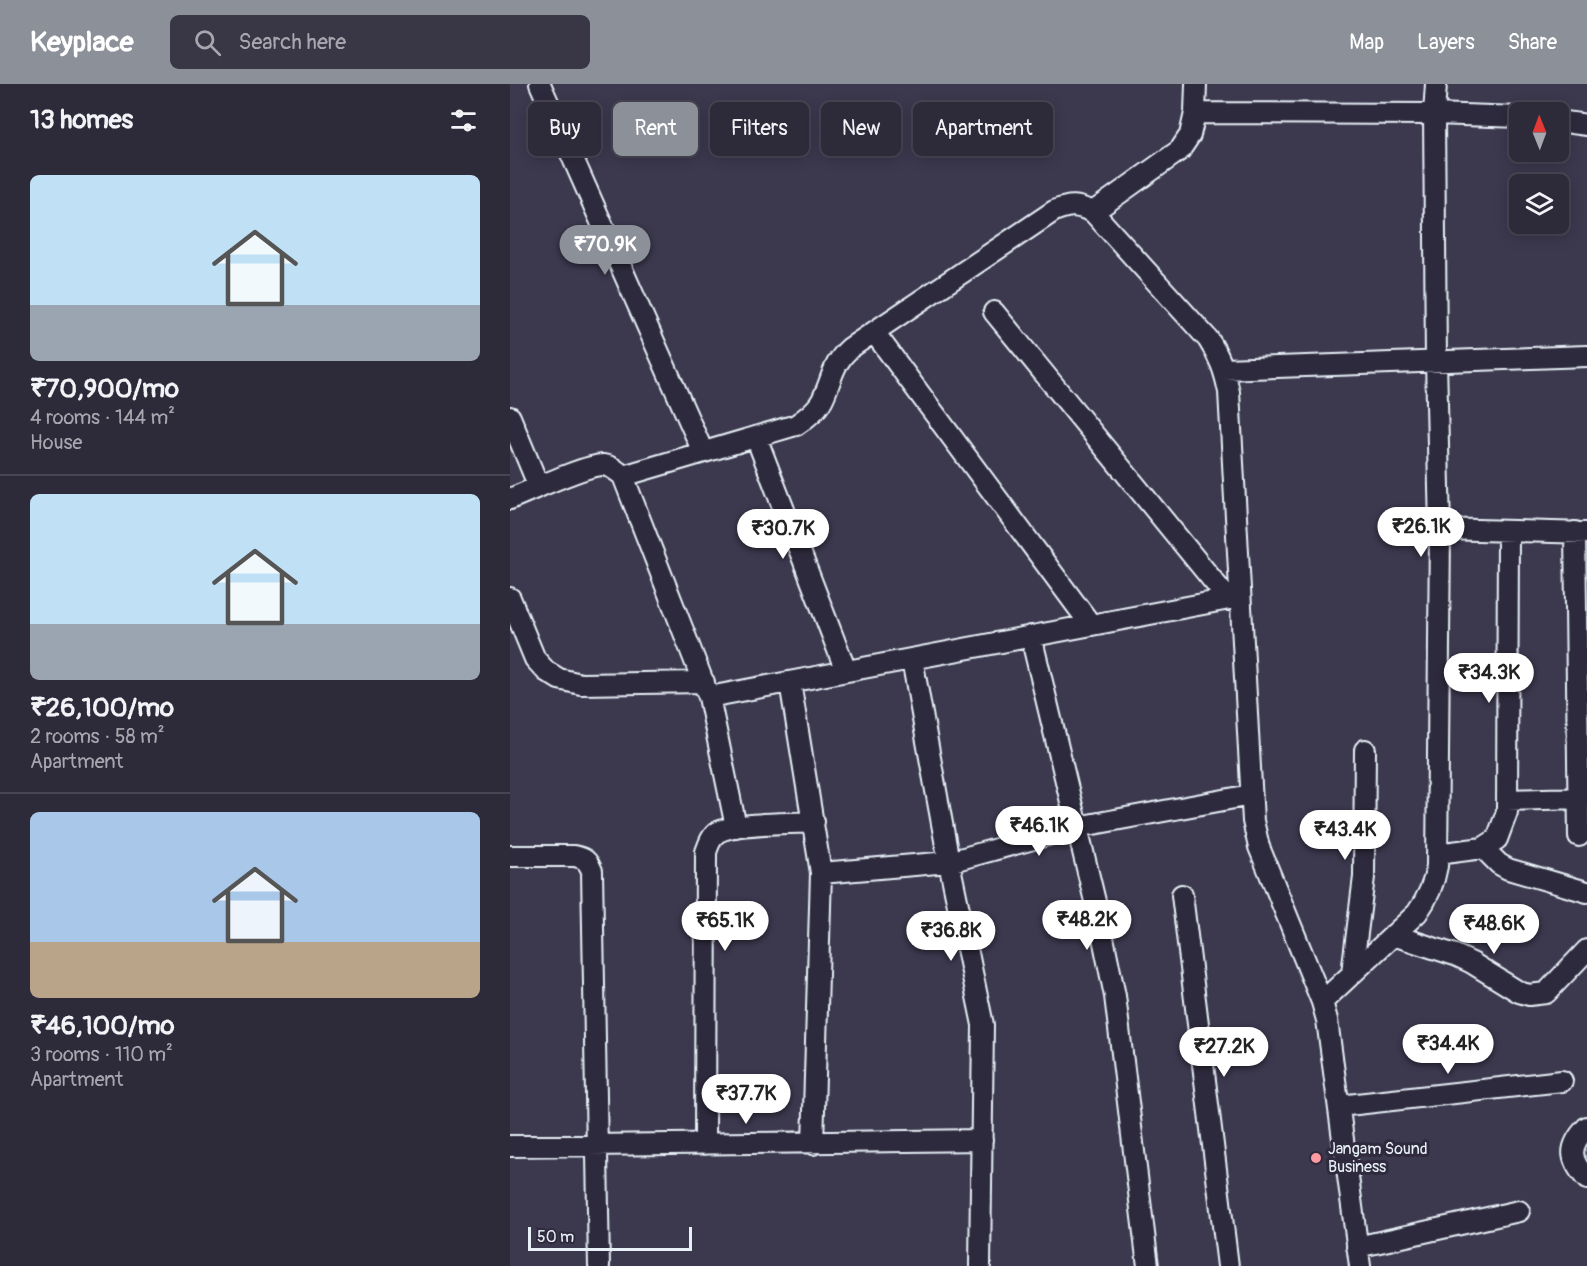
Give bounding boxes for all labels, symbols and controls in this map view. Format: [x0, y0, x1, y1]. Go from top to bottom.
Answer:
search box [170, 15, 590, 69]
text: Keyplace [30, 25, 134, 60]
icon: search [191, 26, 224, 59]
text: Search here [239, 28, 346, 56]
text: Map [1349, 29, 1384, 56]
text: Layers [1417, 29, 1475, 56]
text: Share [1508, 29, 1557, 56]
chip: Buy [528, 102, 601, 156]
chip: Rent [613, 102, 698, 156]
chip: Filters [710, 102, 809, 156]
chip: New [821, 102, 901, 156]
chip: Apartment [913, 102, 1053, 156]
north arrow [1509, 102, 1569, 162]
map controls [1509, 102, 1569, 234]
text: 13 homes [30, 104, 133, 136]
icon: filters [447, 104, 480, 137]
button: layers [1509, 174, 1569, 234]
icon: home [201, 214, 309, 322]
pin: ₹70.9K [556, 225, 654, 276]
text: ₹70.9K [574, 232, 636, 257]
text: ₹70,900/mo [30, 373, 179, 405]
text: 4 rooms · 144 m² [30, 405, 175, 430]
text: House [30, 430, 82, 455]
pin: ₹26.1K [1372, 507, 1470, 558]
pin: ₹30.7K [734, 509, 832, 560]
text: ₹26.1K [1391, 514, 1451, 539]
text: ₹30.7K [751, 516, 815, 541]
icon: home [201, 533, 309, 641]
pin: ₹34.3K [1440, 653, 1538, 704]
text: ₹34.3K [1458, 660, 1520, 685]
text: ₹26,100/mo [30, 692, 174, 724]
text: 2 rooms · 58 m² [30, 724, 165, 749]
text: Apartment [30, 749, 123, 774]
pin: ₹46.1K [990, 806, 1088, 857]
pin: ₹43.4K [1296, 810, 1394, 861]
text: ₹46.1K [1009, 813, 1069, 838]
text: ₹43.4K [1314, 817, 1376, 842]
icon: home [201, 851, 309, 959]
pin: ₹48.2K [1038, 900, 1136, 951]
pin: ₹65.1K [676, 901, 774, 952]
pin: ₹48.6K [1445, 904, 1543, 955]
text: ₹48.2K [1056, 907, 1118, 932]
text: ₹65.1K [696, 908, 754, 933]
pin: ₹36.8K [902, 911, 1000, 962]
text: ₹48.6K [1463, 911, 1525, 936]
text: ₹36.8K [920, 918, 982, 943]
text: ₹46,100/mo [30, 1010, 174, 1042]
pin: ₹34.4K [1399, 1024, 1497, 1075]
pin: ₹27.2K [1175, 1027, 1273, 1078]
text: ₹34.4K [1417, 1031, 1479, 1056]
text: ₹27.2K [1193, 1034, 1255, 1059]
text: 3 rooms · 110 m² [30, 1042, 173, 1067]
text: Apartment [30, 1067, 123, 1092]
pin: ₹37.7K [697, 1074, 795, 1125]
text: ₹37.7K [716, 1081, 776, 1106]
place label: Jangam Sound Business [1328, 1139, 1428, 1177]
marker: Jangam Sound Business [1309, 1151, 1323, 1165]
scale bar [528, 1224, 692, 1252]
text: 50 m [537, 1227, 574, 1247]

